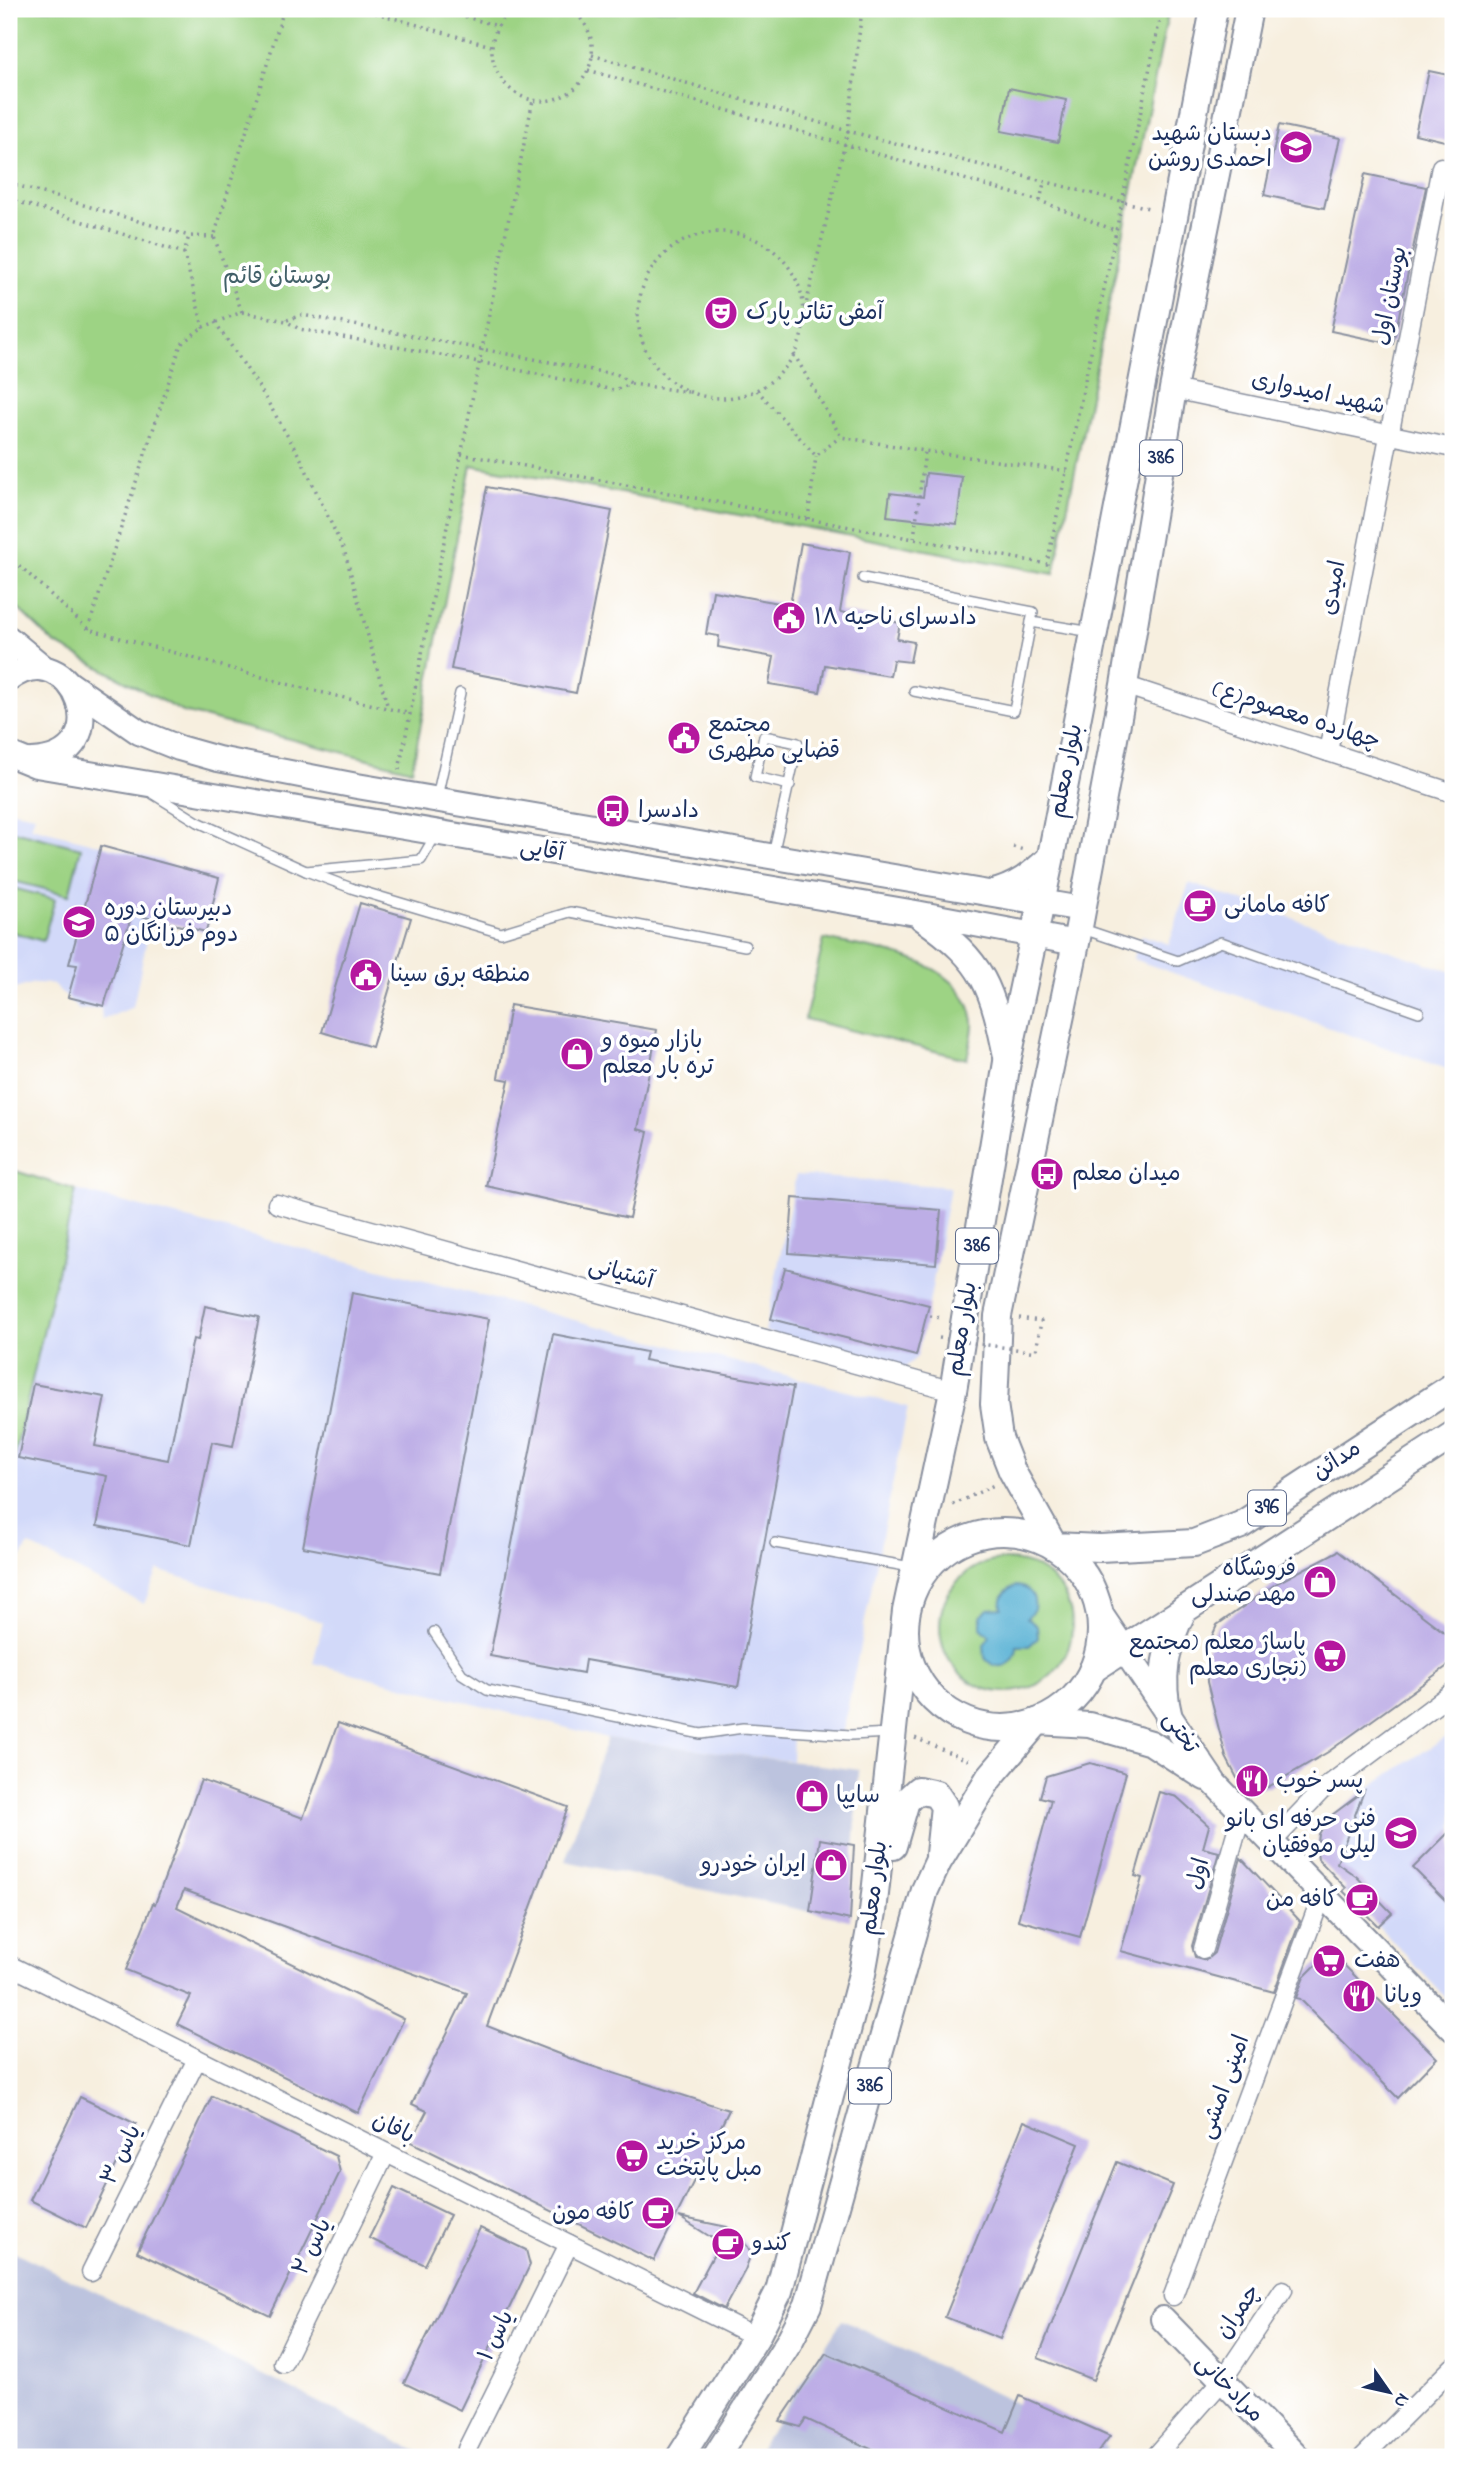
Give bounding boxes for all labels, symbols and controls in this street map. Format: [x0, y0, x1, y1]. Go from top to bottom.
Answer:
place label: دبستان شهید احمدی روشن [1148, 118, 1272, 177]
school or university icon: دبستان شهید احمدی روشن [1277, 128, 1315, 166]
street label: بوستان اول [1365, 244, 1417, 348]
park label: بوستان قائم [223, 261, 331, 294]
theatre icon: آمفی تئاتر پارک [702, 294, 740, 332]
place label: آمفی تئاتر پارک [746, 297, 885, 330]
street label: شهيد امیدواری [1248, 364, 1388, 424]
road number: 386 [1140, 440, 1182, 476]
street label: امیدی [1313, 558, 1355, 618]
public building icon: دادسرای ناحیه ۱۸ [770, 599, 808, 637]
place label: دادسرای ناحیه ۱۸ [814, 602, 977, 635]
street label: چهارده معصوم(ع) [1208, 673, 1384, 759]
place label: مجتمع قضایی مطهری [708, 709, 840, 768]
public building icon: مجتمع قضایی مطهری [665, 719, 703, 757]
street label: بلوار معلم [1042, 721, 1092, 821]
bus stop icon: دادسرا [594, 792, 632, 830]
place label: دادسرا [638, 795, 699, 828]
street label: آقایی [517, 831, 568, 871]
cafe icon: کافه مامانی [1181, 887, 1219, 925]
place label: کافه مامانی [1224, 890, 1330, 923]
place label: دبیرستان دوره دوم فرزانگان ۵ [104, 893, 238, 952]
school or university icon: دبیرستان دوره دوم فرزانگان ۵ [60, 903, 98, 941]
public building icon: منطقه برق سینا [347, 956, 385, 994]
place label: منطقه برق سینا [390, 959, 531, 992]
place label: بازار میوه و تره بار معلم [600, 1025, 714, 1084]
shop icon: بازار میوه و تره بار معلم [558, 1035, 596, 1073]
bus stop icon: میدان معلم [1028, 1155, 1066, 1193]
place label: میدان معلم [1072, 1158, 1181, 1191]
road number: 386 [956, 1228, 998, 1264]
street label: آشتیانی [585, 1249, 659, 1299]
street label: بلوار معلم [939, 1279, 987, 1379]
street label: مدائن [1306, 1433, 1368, 1489]
road number: 396 [1248, 1490, 1286, 1526]
place label: فروشگاه مهد صندلی [1191, 1553, 1296, 1612]
shop icon: فروشگاه مهد صندلی [1301, 1563, 1339, 1601]
place label: پاساژ معلم (مجتمع تجاری معلم) [1129, 1627, 1306, 1686]
supermarket icon: پاساژ معلم (مجتمع تجاری معلم) [1311, 1637, 1349, 1675]
street label: تختی [1154, 1705, 1206, 1761]
restaurant icon: پسر خوب [1233, 1762, 1271, 1800]
place label: پسر خوب [1276, 1765, 1363, 1798]
shop icon: سایپا [793, 1777, 831, 1815]
place label: سایپا [836, 1780, 880, 1813]
place label: فنی حرفه ای بانو لیلی موفقیان [1224, 1804, 1376, 1863]
school or university icon: فنی حرفه ای بانو لیلی موفقیان [1382, 1814, 1420, 1852]
street label: بلوار معلم [853, 1839, 897, 1937]
shop icon: ایران خودرو [812, 1846, 850, 1884]
place label: ایران خودرو [699, 1849, 806, 1882]
street label: اول [1179, 1854, 1219, 1894]
cafe icon: کافه من [1343, 1881, 1381, 1919]
place label: کافه من [1266, 1884, 1338, 1917]
supermarket icon: هفت [1310, 1942, 1348, 1980]
place label: هفت [1354, 1945, 1401, 1978]
restaurant icon: ویانا [1340, 1977, 1378, 2015]
place label: ویانا [1384, 1980, 1422, 2013]
street label: امینی امشی [1191, 2030, 1259, 2144]
road number: 386 [849, 2068, 891, 2104]
street label: بافان [366, 2105, 420, 2153]
street label: یاس ۳ [93, 2119, 151, 2191]
place label: مرکز خرید مبل پایتخت [656, 2127, 762, 2186]
supermarket icon: مرکز خرید مبل پایتخت [613, 2137, 651, 2175]
cafe icon: کافه مون [639, 2194, 677, 2232]
place label: کافه مون [552, 2197, 634, 2230]
street label: یاس ۲ [285, 2213, 341, 2281]
cafe icon: کندو [709, 2225, 747, 2263]
place label: کندو [751, 2228, 791, 2261]
street label: چمران [1209, 2278, 1269, 2346]
street label: یاس ۱ [471, 2305, 523, 2367]
street label: مرادخانی [1187, 2347, 1271, 2431]
north arrow [1354, 2358, 1424, 2428]
text: N [1386, 2387, 1416, 2413]

